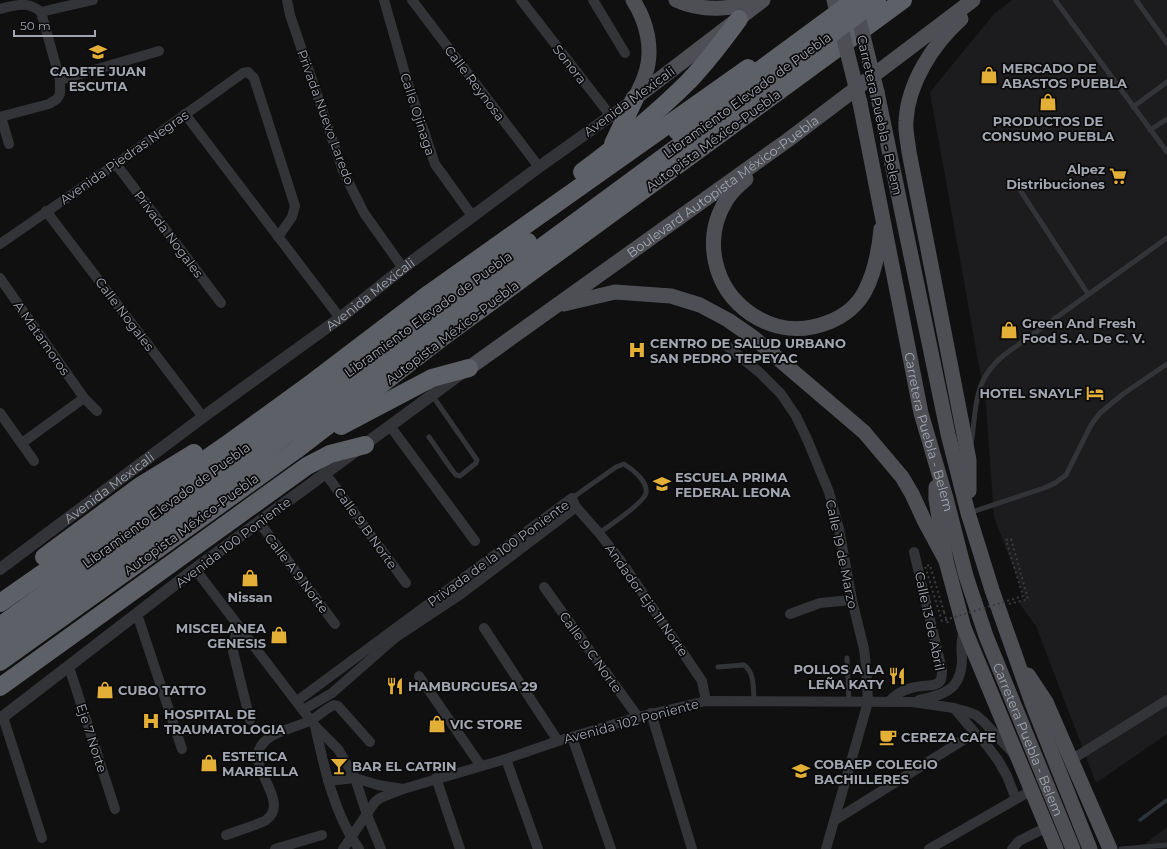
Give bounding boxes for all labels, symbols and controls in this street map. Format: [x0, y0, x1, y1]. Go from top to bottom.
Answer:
scale bar [14, 12, 95, 38]
text: 50 m [20, 18, 51, 33]
street label: Libramiento Elevado de Puebla [660, 29, 834, 161]
street label: Carretera Puebla - Belem [854, 33, 906, 197]
street label: Sonora [550, 41, 590, 87]
school or university icon: CADETE JUAN ESCUTIA [88, 42, 108, 62]
street label: Calle Reynosa [441, 42, 509, 124]
street label: Privada Nuevo Laredo [294, 47, 358, 187]
place label: MERCADO DE ABASTOS PUEBLA [1001, 60, 1128, 91]
place label: CADETE JUAN ESCUTIA [50, 63, 146, 94]
street label: Avenida Mexicali [580, 63, 678, 139]
shop icon: MERCADO DE ABASTOS PUEBLA [979, 65, 999, 85]
street label: Calle Ojinaga [397, 71, 439, 157]
street label: Autopista México-Puebla [642, 86, 784, 194]
shop icon: PRODUCTOS DE CONSUMO PUEBLA [1038, 92, 1058, 112]
street label: Avenida Piedras Negras [57, 106, 191, 208]
street label: Boulevard Autopista México-Puebla [624, 112, 822, 261]
place label: PRODUCTOS DE CONSUMO PUEBLA [982, 113, 1115, 144]
place label: Alpez Distribuciones [1006, 161, 1105, 192]
supermarket icon: Alpez Distribuciones [1108, 166, 1128, 186]
street label: Privada Nogales [131, 187, 207, 281]
street label: Libramiento Elevado de Puebla [341, 248, 515, 380]
street label: Avenida Mexicali [322, 254, 418, 334]
street label: Calle Nogales [92, 274, 158, 354]
street label: Autopista México-Puebla [382, 277, 522, 387]
street label: A Matamoros [10, 298, 74, 378]
place label: Green And Fresh Food S. A. De C. V. [1022, 315, 1145, 346]
shop icon: Green And Fresh Food S. A. De C. V. [999, 320, 1019, 340]
place label: CENTRO DE SALUD URBANO SAN PEDRO TEPEYAC [650, 335, 846, 366]
hospital icon: CENTRO DE SALUD URBANO SAN PEDRO TEPEYAC [627, 340, 647, 360]
street label: Carretera Puebla - Belem [901, 351, 957, 513]
hotel icon: HOTEL SNAYLF [1085, 383, 1105, 403]
place label: HOTEL SNAYLF [979, 385, 1082, 401]
street label: Libramiento Elevado de Puebla [79, 439, 253, 571]
street label: Avenida Mexicali [61, 449, 157, 526]
place label: ESCUELA PRIMA FEDERAL LEONA [675, 469, 792, 500]
street label: Autopista México-Puebla [120, 470, 262, 578]
school or university icon: ESCUELA PRIMA FEDERAL LEONA [652, 474, 672, 494]
street label: Calle 9 B Norte [331, 484, 401, 572]
street label: Avenida 100 Poniente [172, 493, 294, 591]
street label: Privada de la 100 Poniente [424, 496, 572, 610]
street label: Calle 19 de Marzo [823, 498, 861, 610]
street label: Calle A 9 Norte [262, 530, 332, 616]
street label: Andador Eje 11 Norte [602, 541, 692, 659]
shop icon: Nissan [240, 568, 260, 588]
street label: Calle 13 de Abril [912, 570, 948, 672]
place label: Nissan [227, 589, 273, 605]
street label: Calle 9 C Norte [556, 608, 626, 696]
place label: MISCELANEA GENESIS [176, 620, 267, 651]
shop icon: MISCELANEA GENESIS [269, 625, 289, 645]
street label: Carretera Puebla - Belem [990, 660, 1067, 818]
place label: POLLOS A LA LEÑA KATY [794, 661, 885, 692]
restaurant icon: POLLOS A LA LEÑA KATY [887, 666, 907, 686]
restaurant icon: HAMBURGUESA 29 [385, 676, 405, 696]
place label: HAMBURGUESA 29 [408, 678, 538, 694]
shop icon: CUBO TATTO [95, 680, 115, 700]
place label: CUBO TATTO [118, 682, 206, 698]
street label: Avenida 102 Poniente [562, 695, 700, 747]
street label: Eje 7 Norte [73, 701, 111, 775]
place label: HOSPITAL DE TRAUMATOLOGIA [164, 706, 286, 737]
hospital icon: HOSPITAL DE TRAUMATOLOGIA [141, 711, 161, 731]
shop icon: VIC STORE [427, 714, 447, 734]
place label: VIC STORE [449, 716, 522, 732]
cafe icon: CEREZA CAFE [878, 727, 898, 747]
place label: CEREZA CAFE [901, 729, 996, 745]
place label: ESTETICA MARBELLA [222, 748, 299, 779]
shop icon: ESTETICA MARBELLA [199, 753, 219, 773]
bar icon: BAR EL CATRIN [329, 756, 349, 776]
place label: COBAEP COLEGIO BACHILLERES [814, 756, 938, 787]
place label: BAR EL CATRIN [352, 758, 457, 774]
school or university icon: COBAEP COLEGIO BACHILLERES [791, 761, 811, 781]

